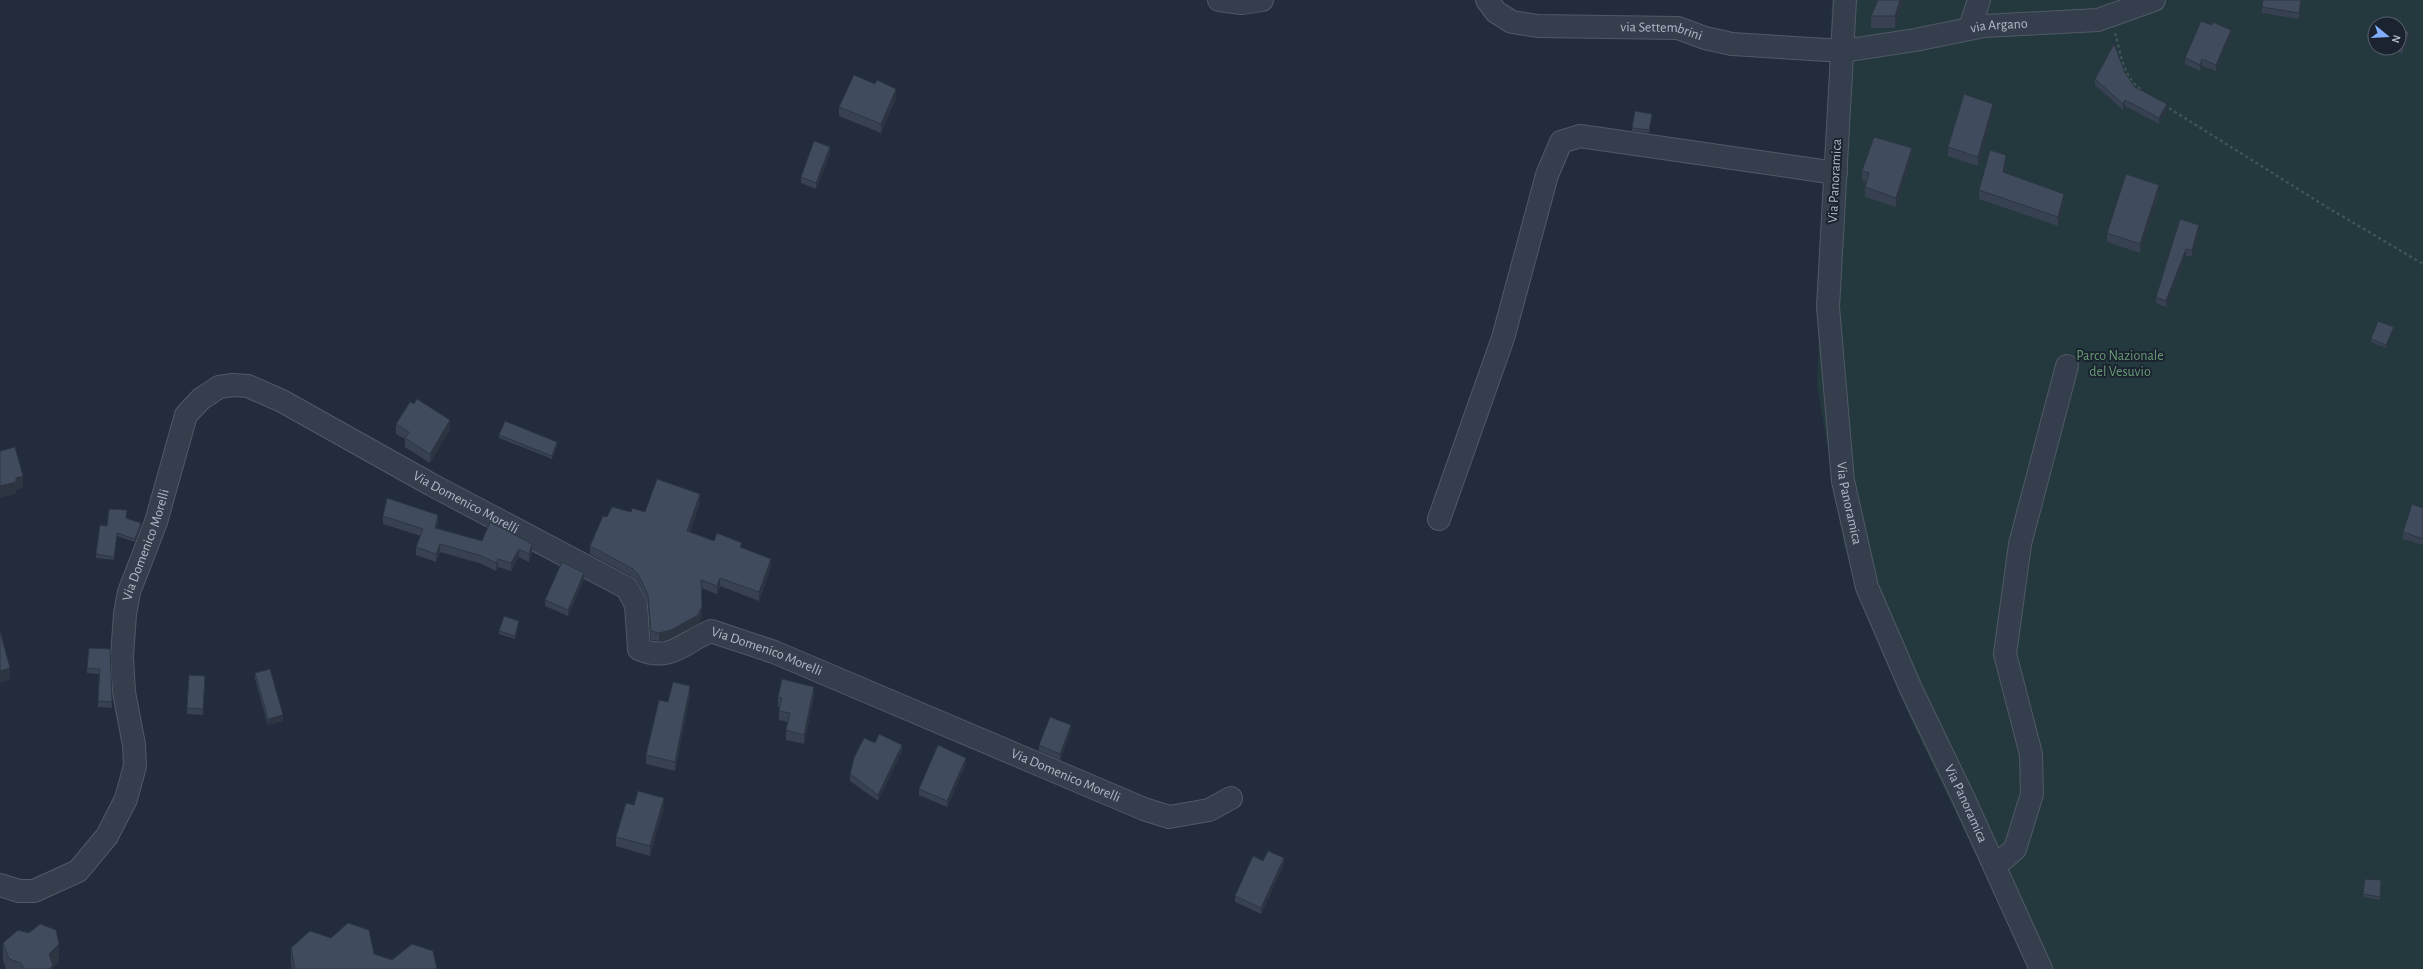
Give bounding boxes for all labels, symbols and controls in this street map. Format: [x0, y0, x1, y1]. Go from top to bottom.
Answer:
north arrow [2367, 16, 2407, 56]
street label: via Argano [1969, 17, 2028, 36]
street label: via Settembrini [1620, 20, 1704, 43]
text: N [2390, 34, 2402, 44]
street label: Via Panoramica [1826, 138, 1844, 223]
park label: Parco Nazionale del Vesuvio [2076, 349, 2164, 379]
street label: Via Panoramica [1834, 461, 1864, 547]
street label: Via Domenico Morelli [410, 469, 521, 536]
street label: Via Domenico Morelli [121, 488, 172, 602]
street label: Via Domenico Morelli [709, 625, 824, 679]
street label: Via Domenico Morelli [1009, 746, 1123, 805]
street label: Via Panoramica [1942, 763, 1990, 845]

